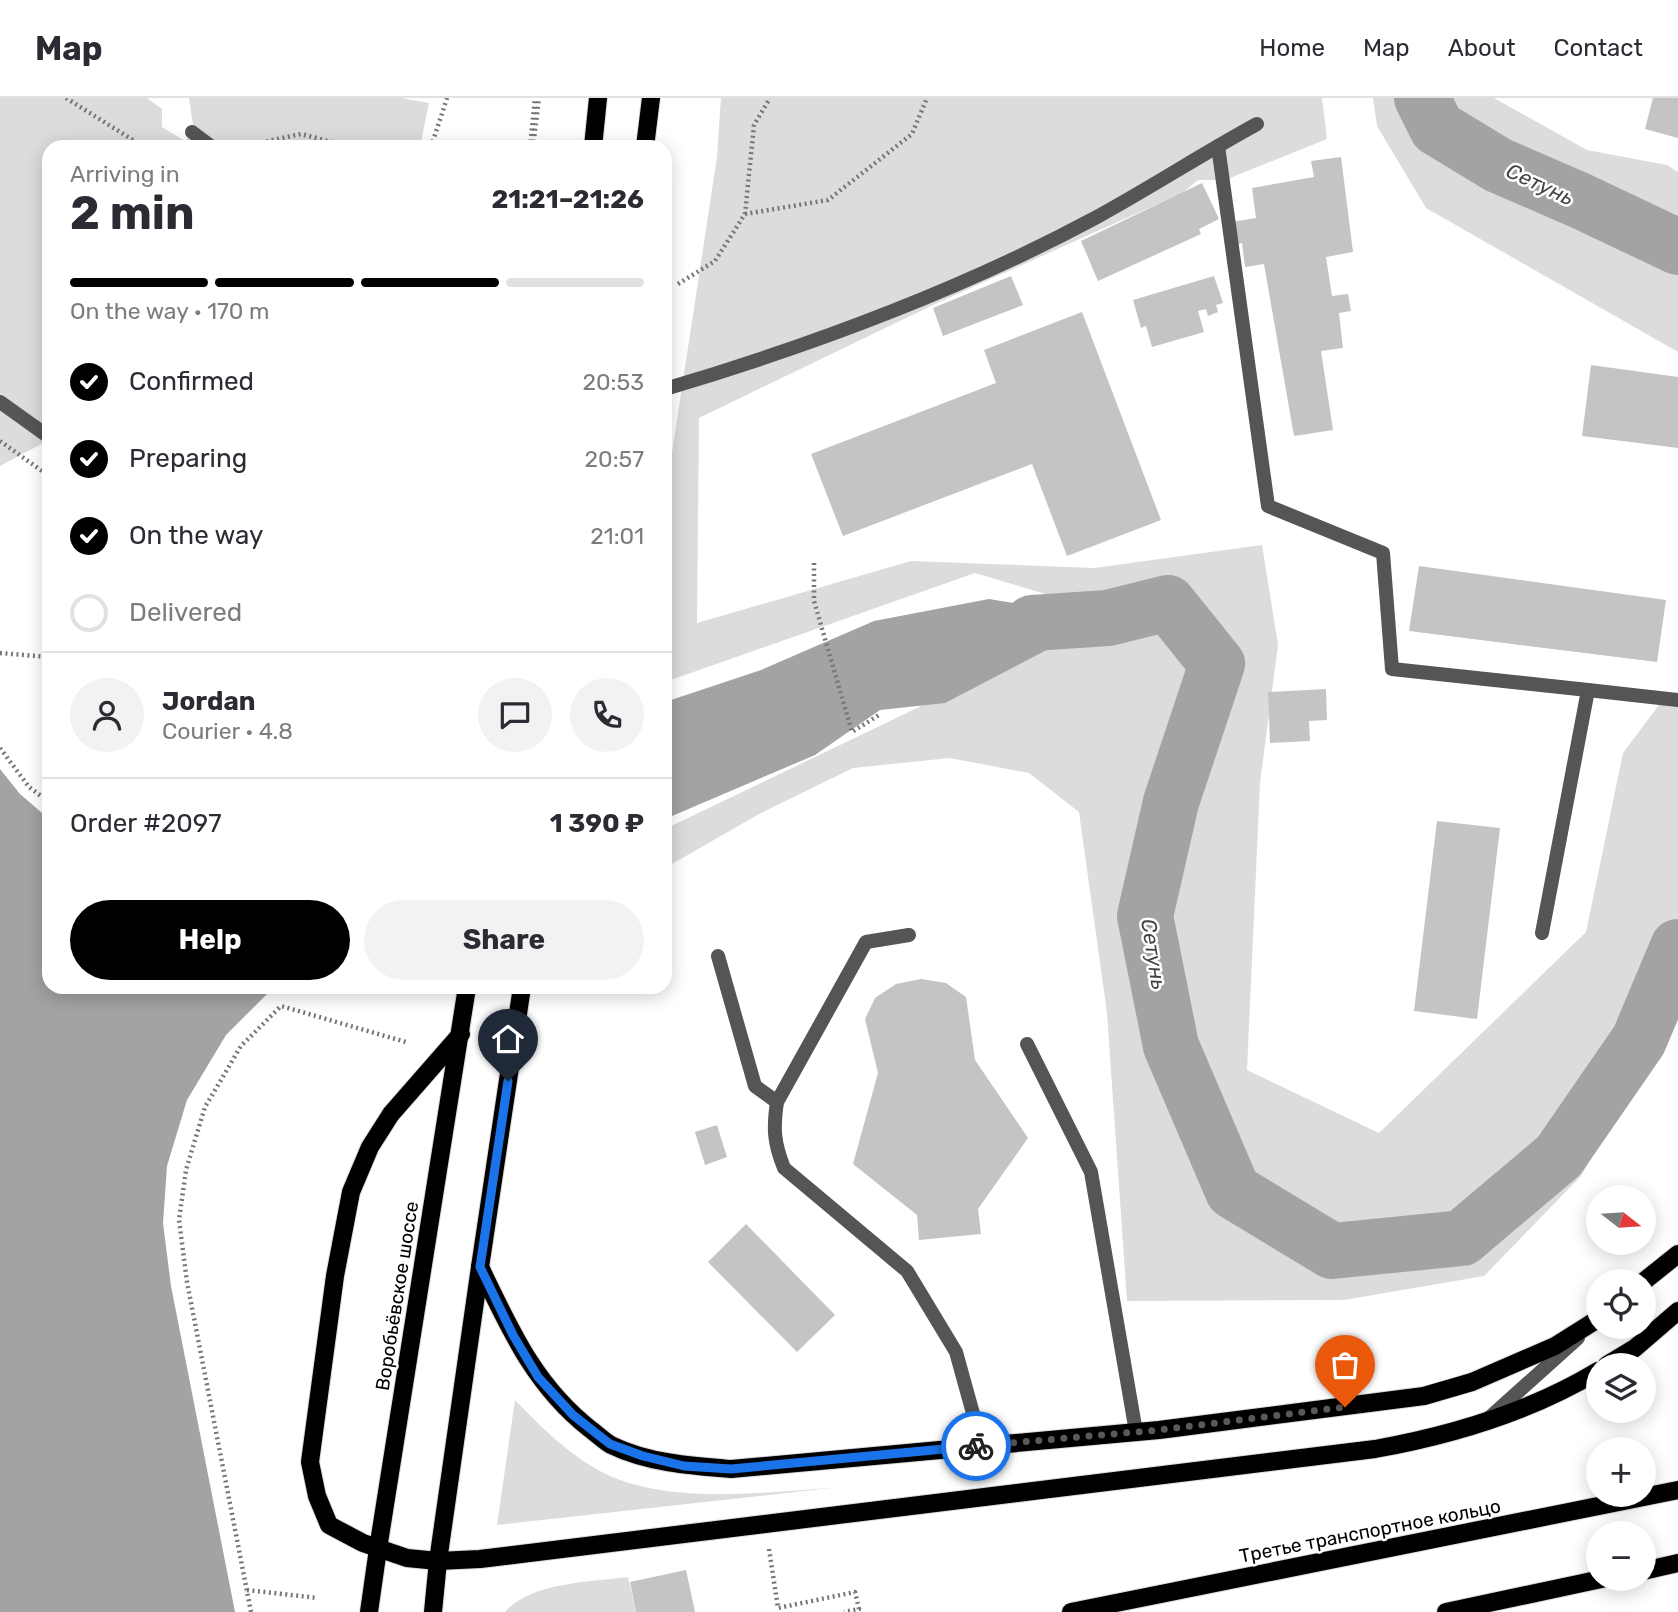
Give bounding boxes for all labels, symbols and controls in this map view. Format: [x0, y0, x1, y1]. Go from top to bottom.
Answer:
text: Map [35, 29, 103, 68]
text: Home [1259, 34, 1325, 62]
text: Map [1363, 34, 1410, 62]
text: About [1448, 34, 1516, 62]
text: Contact [1554, 34, 1643, 62]
water label: Сетунь [1502, 158, 1578, 210]
text: Arriving in [70, 160, 180, 188]
text: 21:21–21:26 [491, 184, 644, 215]
text: 2 min [70, 186, 195, 241]
text: On the way · 170 m [70, 297, 269, 325]
icon: check [70, 363, 108, 401]
text: Confirmed [129, 366, 254, 397]
text: 20:53 [583, 368, 644, 396]
icon: check [70, 440, 108, 478]
text: Preparing [129, 443, 247, 474]
text: 20:57 [585, 445, 644, 473]
icon: check [70, 517, 108, 555]
text: On the way [129, 520, 263, 551]
text: 21:01 [590, 522, 644, 550]
text: Delivered [129, 597, 242, 628]
button: person [70, 678, 144, 752]
button: chat [478, 678, 552, 752]
button: phone [570, 678, 644, 752]
text: Jordan [162, 686, 255, 717]
text: Courier · 4.8 [162, 717, 293, 745]
text: Order #2097 [70, 808, 222, 839]
text: 1 390 ₽ [550, 808, 644, 839]
button: Help [70, 900, 350, 980]
button: Share [364, 900, 644, 980]
water label: Сетунь [1136, 917, 1172, 991]
pin [478, 1009, 538, 1081]
icon: home [489, 1020, 527, 1058]
north arrow [1586, 1185, 1656, 1255]
map controls [1586, 1185, 1656, 1591]
street label: Воробьёвское шоссе [371, 1200, 423, 1392]
button: locate [1586, 1269, 1656, 1339]
pin [1315, 1335, 1375, 1407]
icon: bag [1326, 1346, 1364, 1384]
button: layers [1586, 1353, 1656, 1423]
courier [941, 1411, 1011, 1481]
icon: bike [957, 1427, 995, 1465]
button: + [1586, 1437, 1656, 1507]
street label: Третье транспортное кольцо [1237, 1494, 1503, 1568]
button: − [1586, 1521, 1656, 1591]

